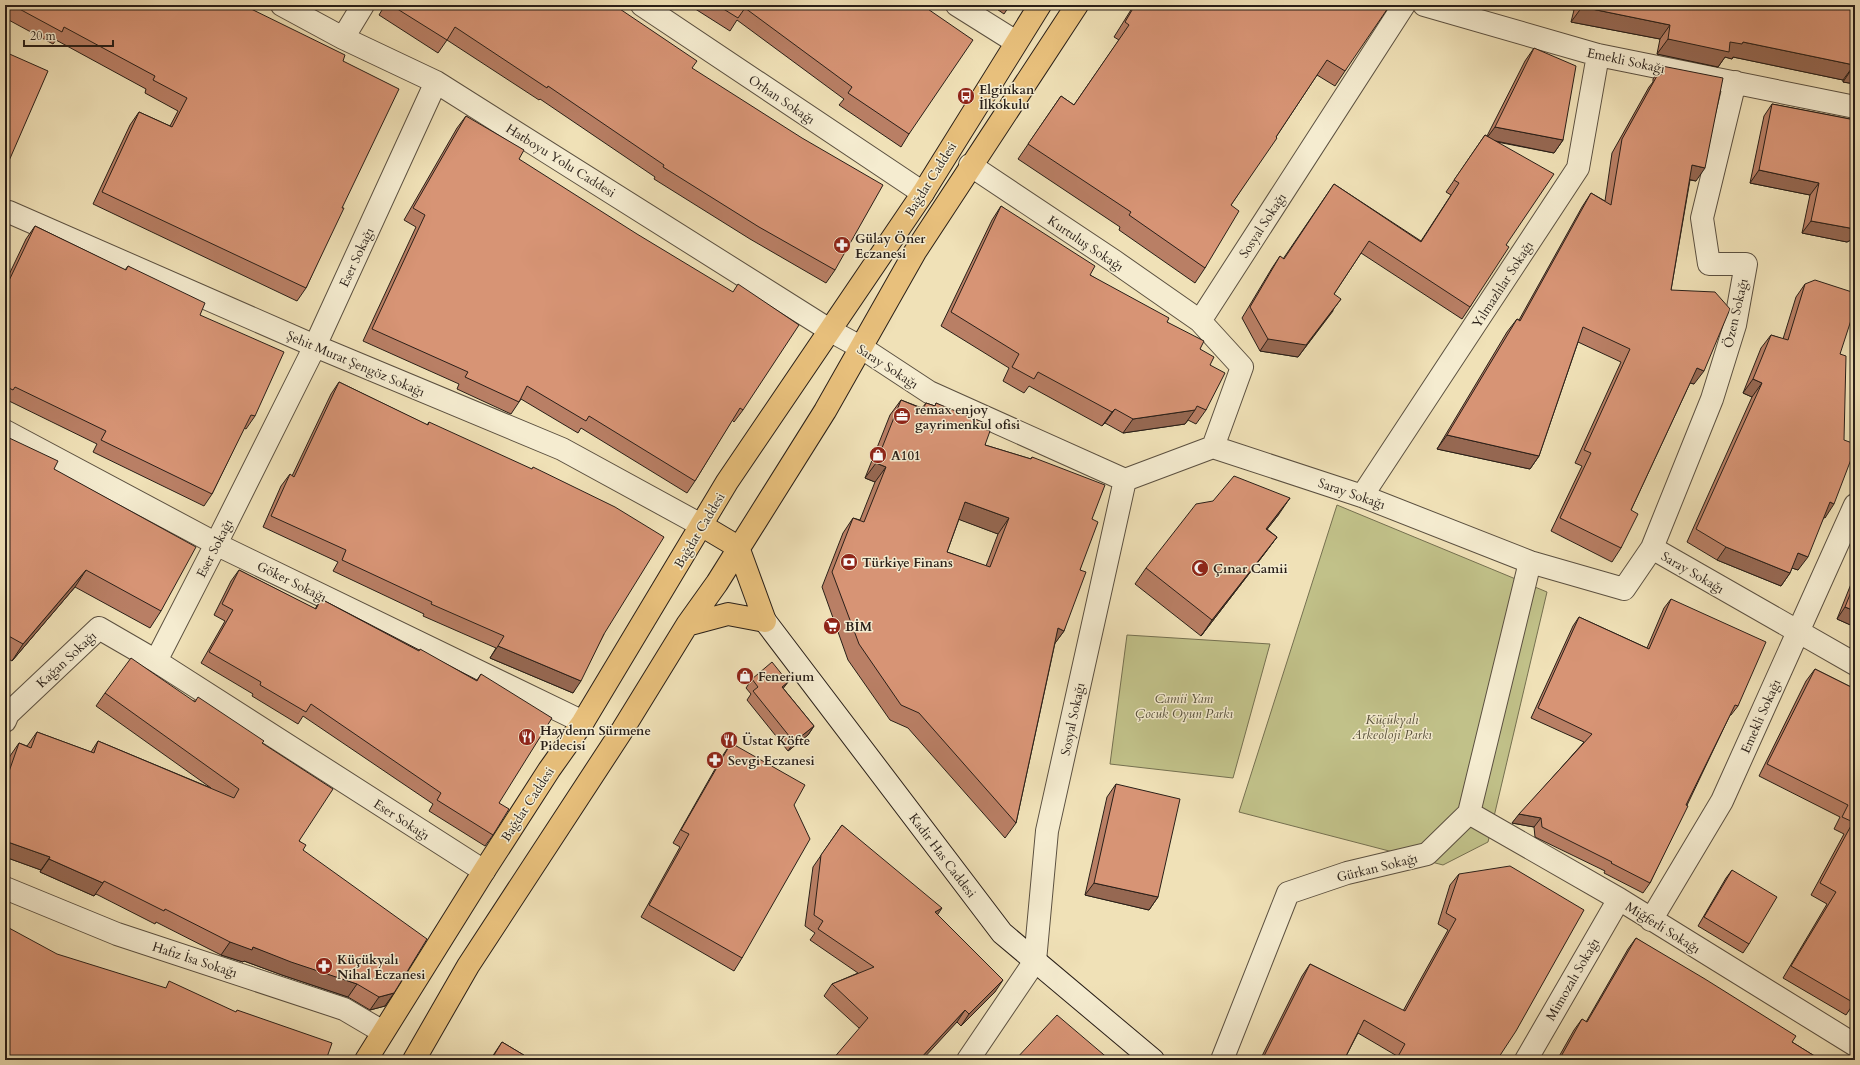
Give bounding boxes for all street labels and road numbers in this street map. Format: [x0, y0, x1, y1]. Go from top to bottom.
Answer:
street label: Emekli Sokağı [1585, 44, 1667, 78]
street label: Orhan Sokağı [745, 71, 819, 129]
street label: Hatboyu Yolu Caddesi [502, 120, 619, 202]
street label: Bağdat Caddesi [901, 138, 961, 220]
street label: Sosyal Sokağı [1235, 189, 1291, 262]
street label: Kurtuluş Sokağı [1044, 212, 1127, 276]
street label: Eser Sokağı [335, 225, 379, 290]
street label: Yılmazlılar Sokağı [1468, 237, 1538, 331]
street label: Özen Sokağı [1719, 276, 1753, 350]
street label: Şehit Murat Şengöz Sokağı [284, 327, 428, 401]
street label: Saray Sokağı [853, 340, 922, 394]
street label: Saray Sokağı [1316, 474, 1388, 514]
street label: Bağdat Caddesi [670, 489, 730, 572]
street label: Eser Sokağı [192, 516, 237, 581]
street label: Saray Sokağı [1658, 548, 1728, 598]
street label: Göker Sokağı [254, 557, 330, 607]
street label: Kağan Sokağı [33, 627, 101, 692]
street label: Emekli Sokağı [1737, 676, 1785, 756]
street label: Sosyal Sokağı [1056, 681, 1090, 757]
street label: Bağdat Caddesi [497, 764, 559, 845]
street label: Eser Sokağı [370, 795, 433, 845]
street label: Kadir Has Caddesi [904, 810, 980, 902]
street label: Gürkan Sokağı [1335, 849, 1420, 887]
street label: Miğferli Sokağı [1622, 898, 1704, 958]
street label: Mimozalı Sokağı [1542, 934, 1604, 1024]
street label: Hafız İsa Sokağı [150, 938, 240, 982]

